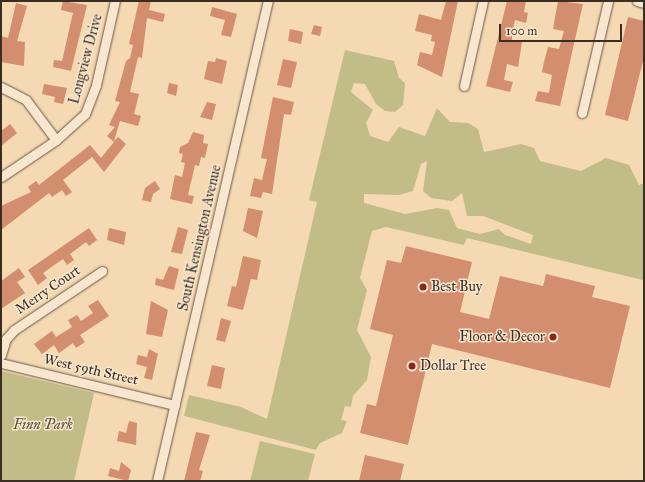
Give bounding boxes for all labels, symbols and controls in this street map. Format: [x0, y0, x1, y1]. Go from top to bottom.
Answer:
street label: Longview Drive [66, 12, 106, 106]
scale bar [501, 16, 624, 42]
text: 100 m [506, 24, 537, 38]
street label: South Kensington Avenue [175, 163, 225, 313]
street label: Merry Court [12, 262, 84, 318]
place label: Best Buy [431, 279, 482, 295]
marker: Best Buy [418, 282, 428, 292]
place label: Floor & Decor [460, 329, 545, 345]
marker: Floor & Decor [548, 332, 558, 342]
street label: West 59th Street [42, 351, 140, 389]
place label: Dollar Tree [420, 358, 486, 374]
marker: Dollar Tree [407, 361, 417, 371]
park label: Finn Park [13, 417, 73, 433]

